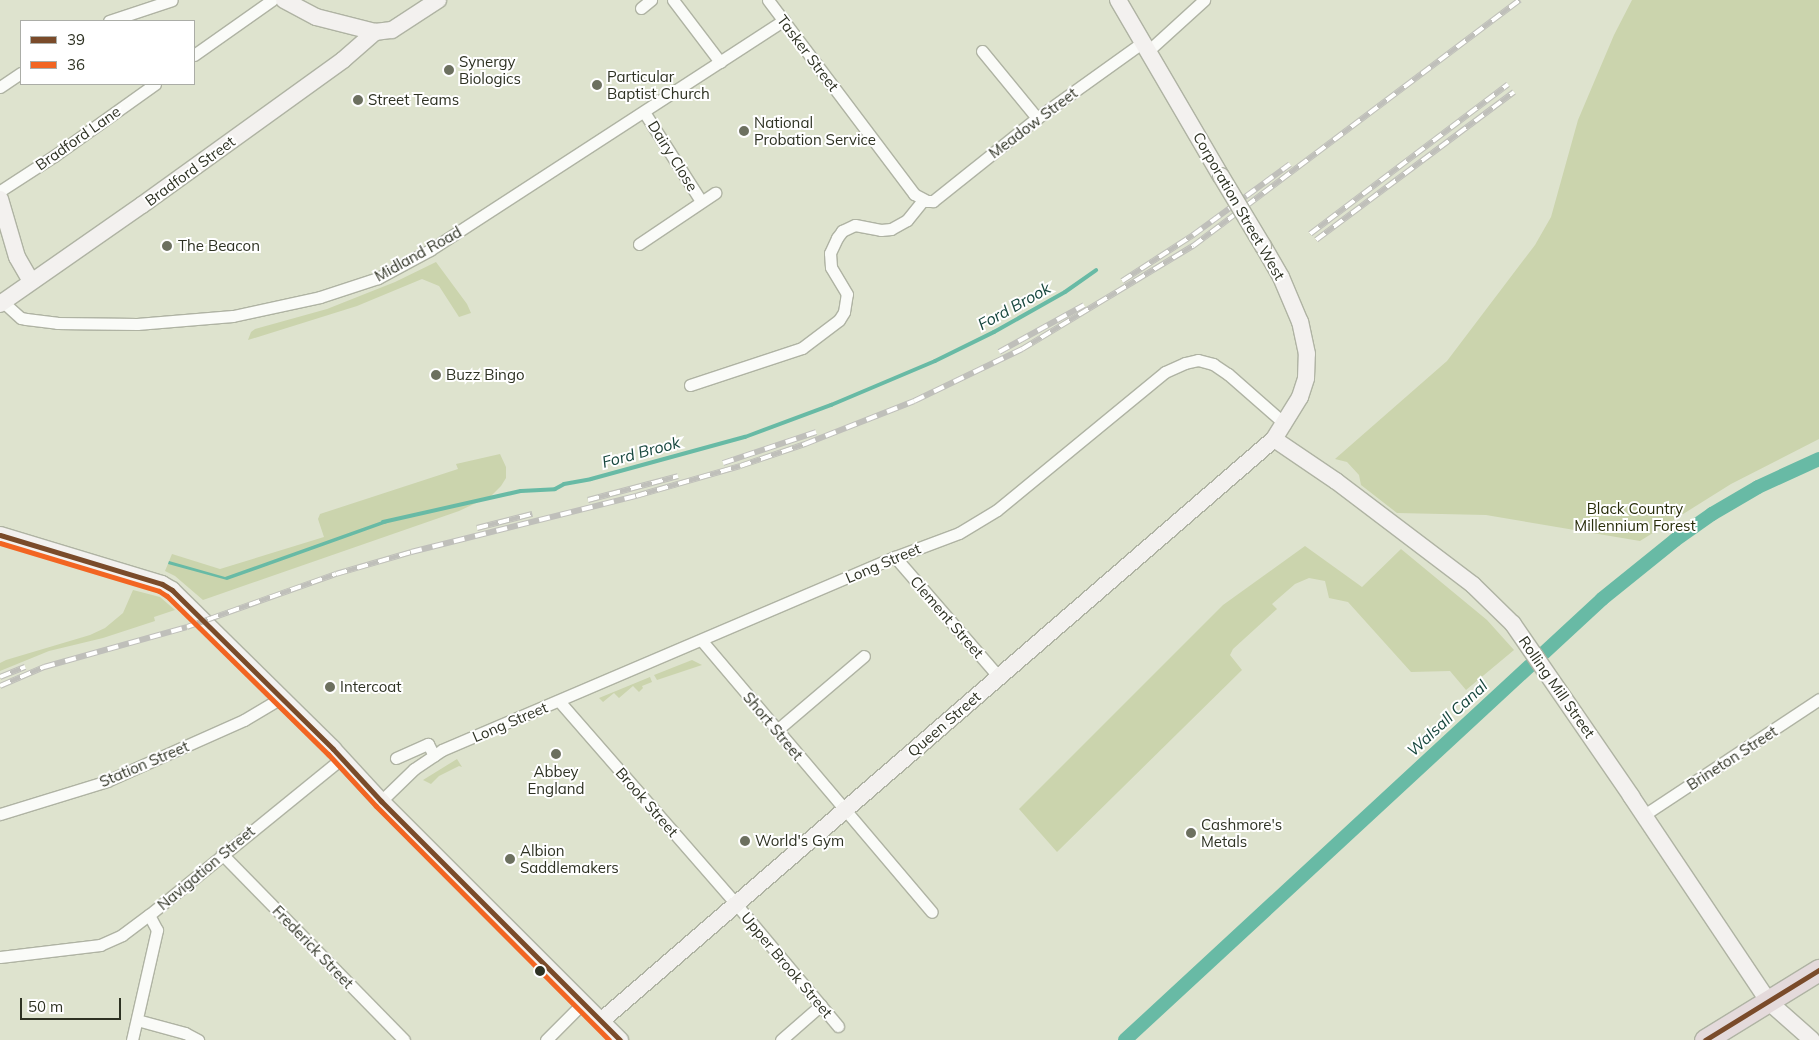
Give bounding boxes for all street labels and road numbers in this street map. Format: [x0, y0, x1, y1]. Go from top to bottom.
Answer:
street label: Tasker Street [773, 11, 843, 95]
street label: Meadow Street [985, 84, 1081, 162]
street label: Bradford Lane [32, 102, 124, 174]
street label: Dairy Close [644, 118, 702, 194]
street label: Corporation Street West [1189, 129, 1289, 283]
street label: Bradford Street [142, 132, 238, 210]
street label: Midland Road [371, 223, 465, 285]
street label: Long Street [843, 539, 923, 587]
street label: Clement Street [907, 572, 987, 662]
street label: Rolling Mill Street [1515, 633, 1599, 741]
street label: Queen Street [904, 687, 984, 761]
street label: Short Street [739, 688, 807, 764]
street label: Long Street [470, 698, 550, 746]
street label: Brineton Street [1683, 722, 1781, 794]
street label: Station Street [97, 737, 191, 791]
street label: Brook Street [612, 764, 682, 840]
street label: Navigation Street [154, 822, 258, 914]
street label: Frederick Street [269, 902, 357, 992]
street label: Upper Brook Street [738, 909, 836, 1021]

